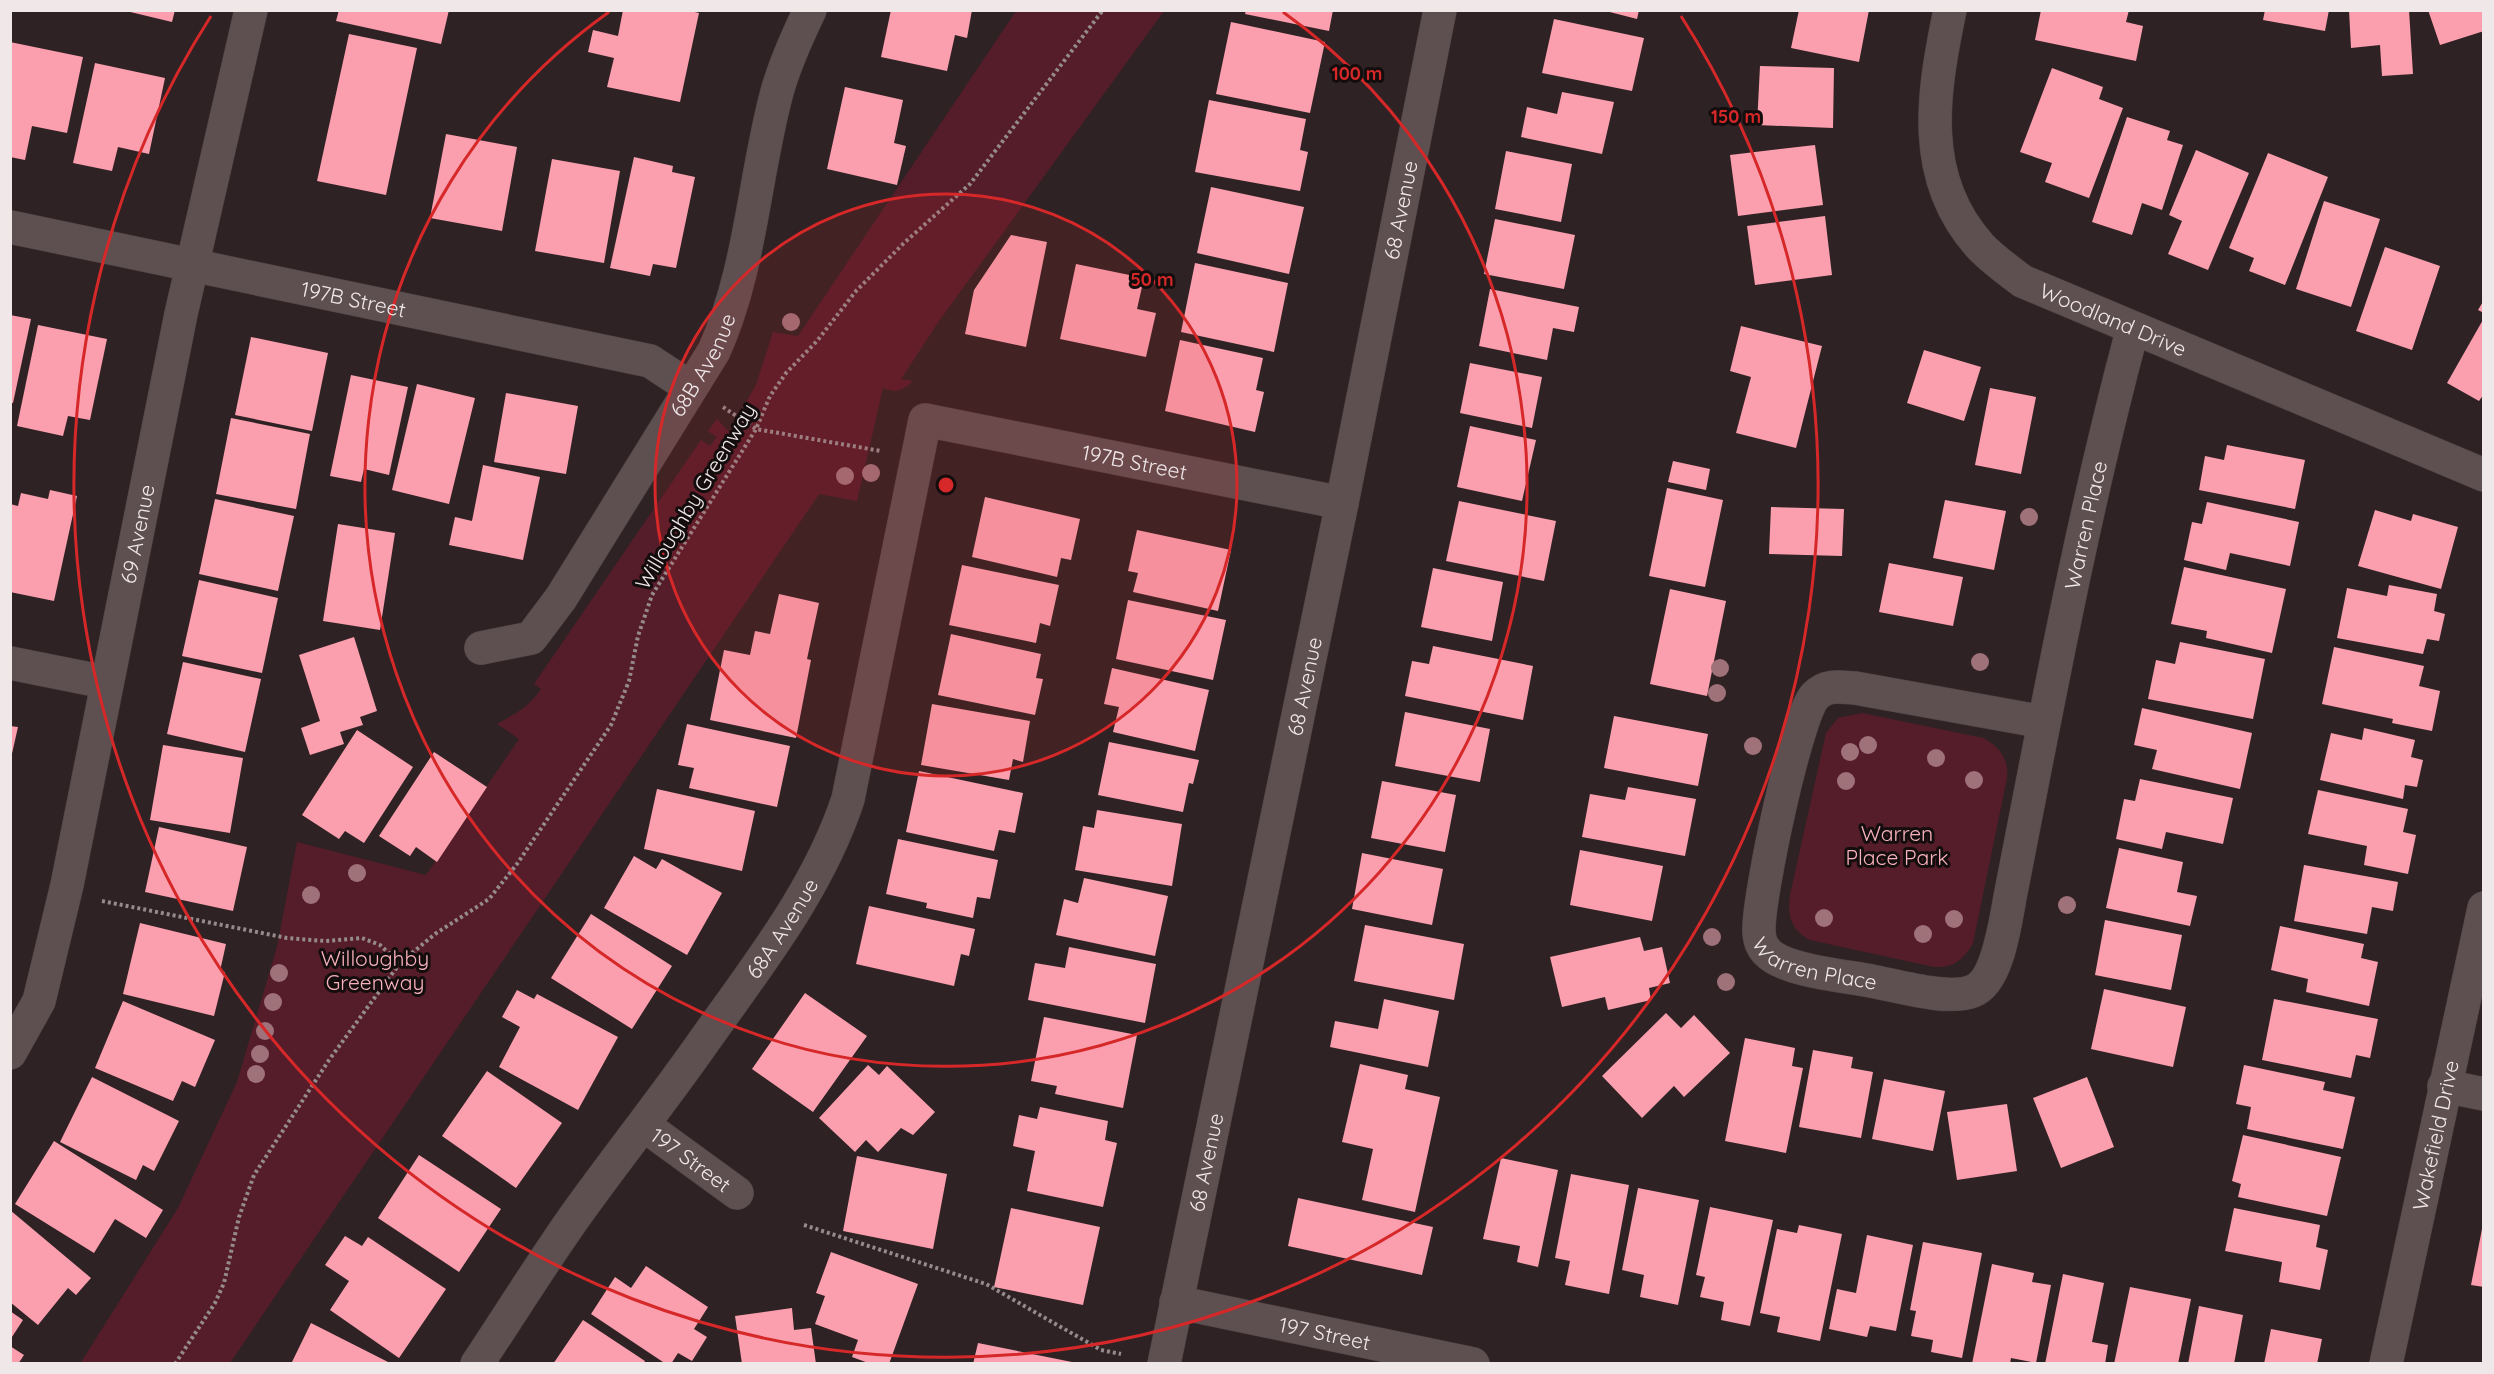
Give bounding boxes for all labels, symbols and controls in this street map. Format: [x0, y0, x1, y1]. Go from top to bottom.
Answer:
text: 100 m [1332, 62, 1382, 85]
text: 150 m [1711, 105, 1761, 128]
street label: 68 Avenue [1378, 158, 1423, 262]
text: 50 m [1130, 268, 1174, 291]
street label: 197B Street [299, 275, 408, 323]
street label: Woodland Drive [2036, 277, 2191, 362]
street label: 68B Avenue [664, 310, 741, 421]
street label: Willoughby Greenway [629, 398, 761, 594]
street label: 197B Street [1080, 439, 1189, 485]
street label: Warren Place [2058, 458, 2112, 592]
centre of rings [936, 475, 956, 495]
street label: 69 Avenue [115, 482, 160, 586]
street label: 68 Avenue [1281, 635, 1327, 738]
park label: Warren Place Park [1845, 820, 1949, 870]
street label: 68A Avenue [740, 874, 823, 983]
street label: Warren Place [1747, 932, 1879, 995]
park label: Willoughby Greenway [321, 945, 429, 995]
street label: Wakefield Drive [2406, 1058, 2464, 1213]
street label: 68 Avenue [1183, 1111, 1229, 1214]
street label: 197 Street [646, 1122, 736, 1197]
street label: 197 Street [1277, 1311, 1373, 1355]

